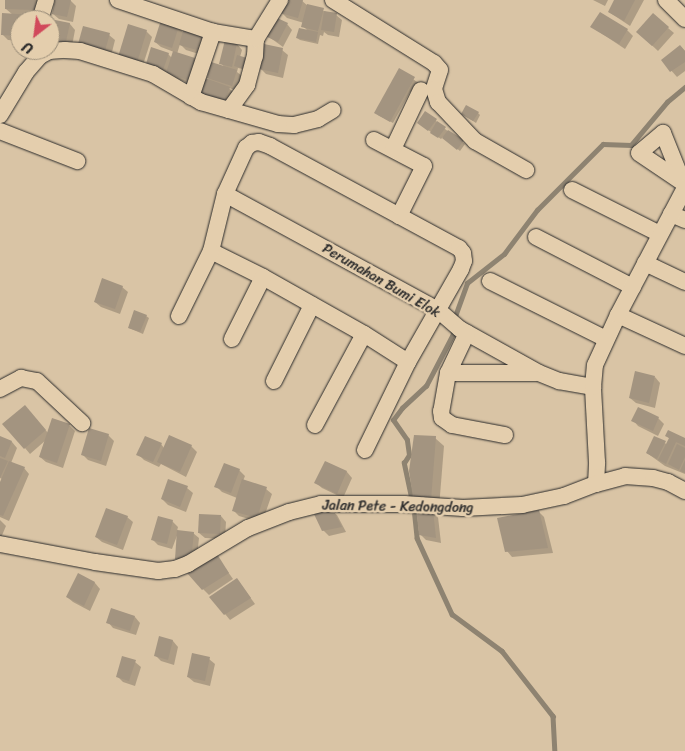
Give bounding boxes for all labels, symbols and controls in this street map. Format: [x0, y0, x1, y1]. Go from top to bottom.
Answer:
north arrow [10, 10, 60, 60]
text: U [17, 34, 38, 61]
street label: Perumahan Bumi Elok [319, 240, 443, 322]
street label: Jalan Pete - Kedongdong [322, 497, 474, 517]

